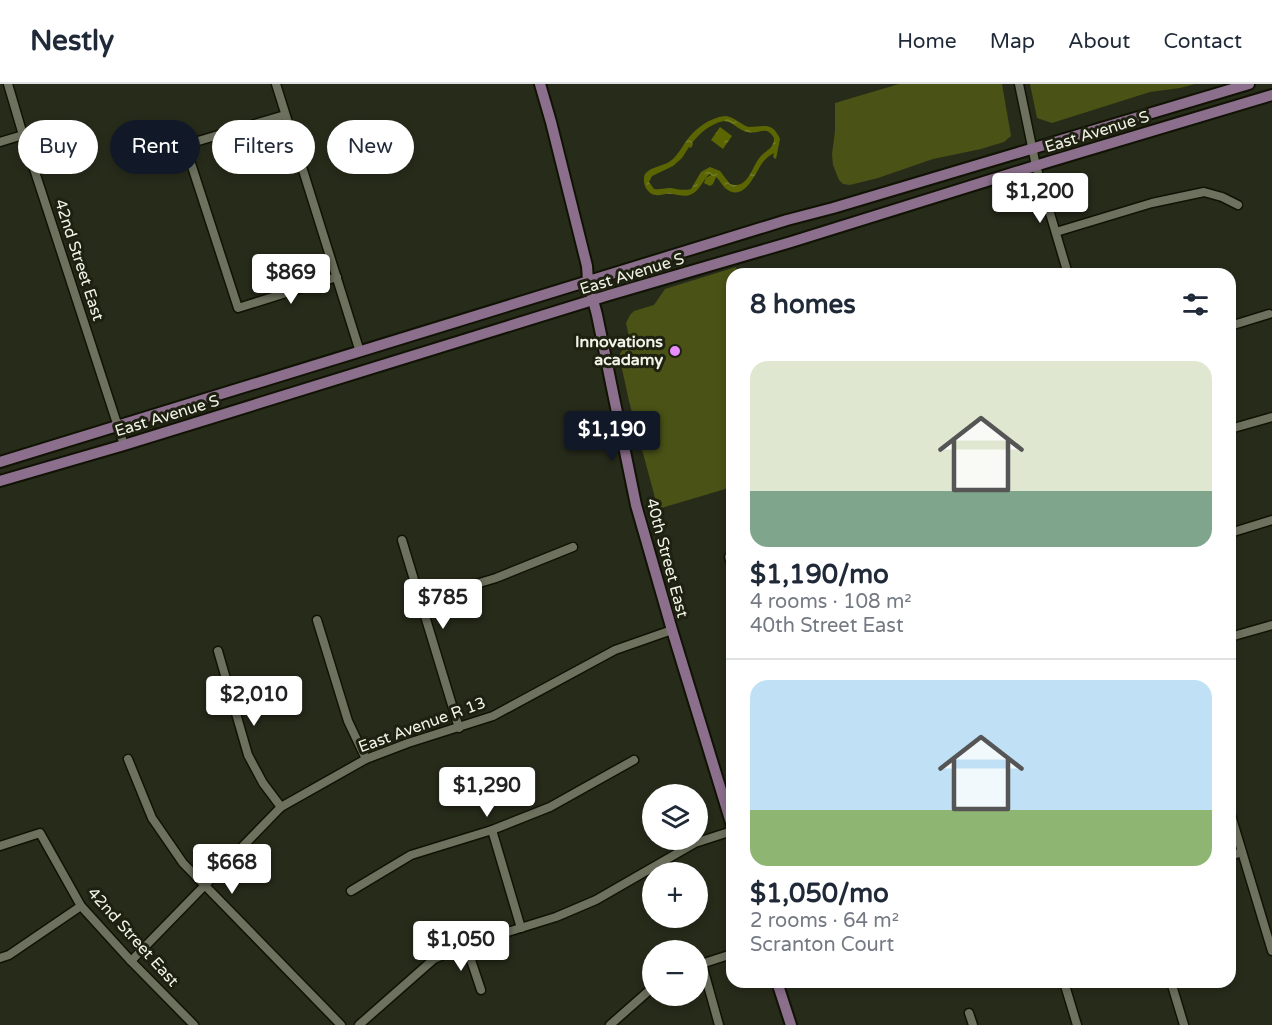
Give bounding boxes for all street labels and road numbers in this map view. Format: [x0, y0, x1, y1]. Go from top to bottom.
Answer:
street label: East Avenue S [1042, 107, 1152, 157]
street label: 42nd Street East [50, 197, 108, 323]
street label: East Avenue S [577, 249, 687, 299]
street label: East Avenue S [112, 391, 222, 441]
street label: 40th Street East [641, 496, 693, 620]
street label: East Avenue R 13 [356, 693, 488, 757]
street label: 42nd Street East [83, 883, 183, 991]

